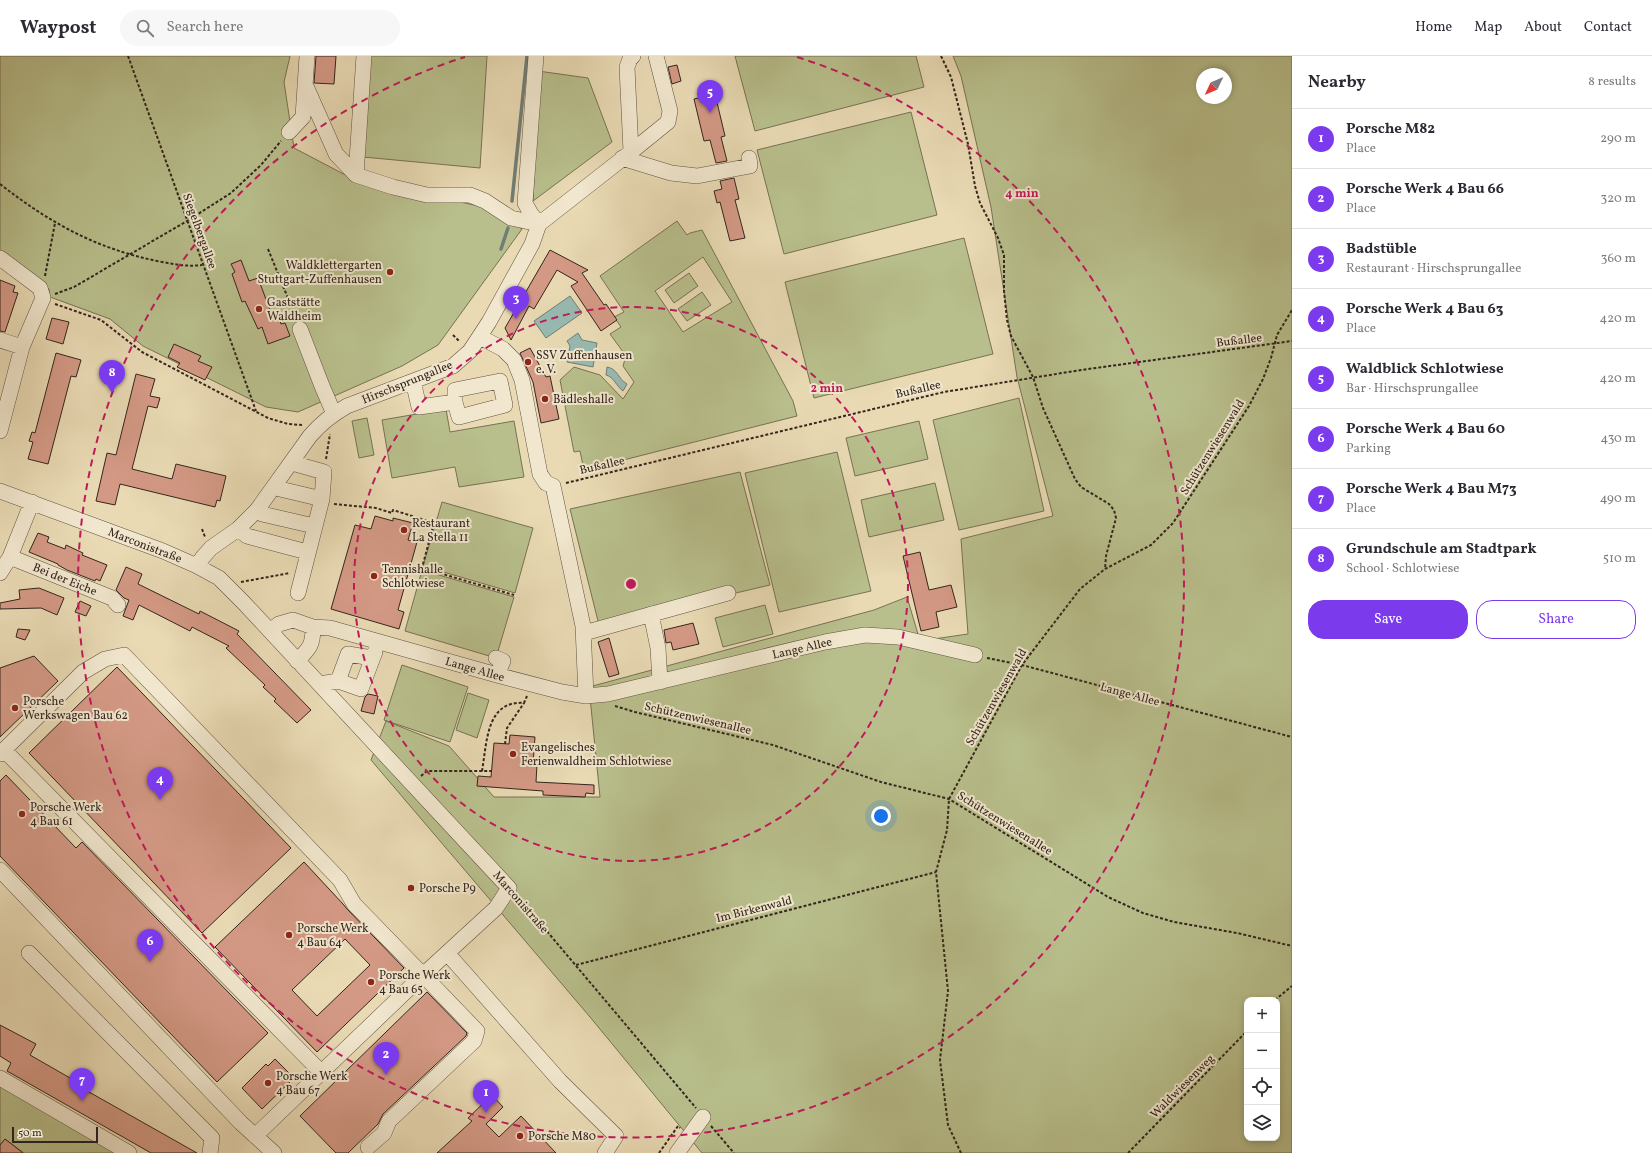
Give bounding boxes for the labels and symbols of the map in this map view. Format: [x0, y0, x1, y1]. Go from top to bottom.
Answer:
north arrow [1196, 68, 1232, 104]
pin: 5 [697, 80, 723, 113]
text: 4 min [1005, 186, 1039, 202]
street label: Siegelbergallee [178, 191, 220, 272]
place label: Waldklettergarten Stuttgart-Zuffenhausen [257, 258, 382, 288]
marker: Waldklettergarten Stuttgart-Zuffenhausen [385, 267, 395, 277]
pin: 3 [503, 286, 529, 319]
place label: Gaststätte Waldheim [267, 295, 322, 325]
marker: Gaststätte Waldheim [254, 304, 264, 314]
street label: Bußallee [1215, 330, 1263, 352]
place label: SSV Zuffenhausen e. V. [536, 348, 632, 378]
street label: Hirschsprungallee [360, 357, 455, 408]
marker: SSV Zuffenhausen e. V. [523, 357, 533, 367]
pin: 8 [99, 360, 125, 393]
street label: Bußallee [894, 377, 943, 403]
text: 2 min [811, 381, 843, 397]
place label: Bädleshalle [553, 392, 614, 408]
marker: Bädleshalle [540, 394, 550, 404]
street label: Schützenwiesenwald [1177, 396, 1249, 498]
street label: Bußallee [578, 453, 627, 479]
place label: Restaurant La Stella 11 [412, 516, 470, 546]
street label: Marconistraße [105, 525, 184, 567]
marker: Restaurant La Stella 11 [399, 525, 409, 535]
street label: Bei der Eiche [30, 560, 99, 600]
place label: Tennishalle Schlotwiese [382, 562, 445, 592]
marker: Tennishalle Schlotwiese [369, 571, 379, 581]
centre of rings [624, 577, 638, 591]
street label: Lange Allee [771, 634, 834, 664]
street label: Schützenwiesenwald [962, 646, 1031, 749]
street label: Lange Allee [443, 654, 507, 686]
street label: Lange Allee [1098, 679, 1162, 711]
place label: Porsche Werkswagen Bau 62 [23, 694, 128, 724]
street label: Schützenwiesenallee [643, 699, 753, 739]
marker: Porsche Werkswagen Bau 62 [10, 703, 20, 713]
place label: Evangelisches Ferienwaldheim Schlotwiese [521, 740, 672, 770]
marker: Evangelisches Ferienwaldheim Schlotwiese [508, 749, 518, 759]
pin: 4 [147, 767, 173, 800]
street label: Schützenwiesenallee [954, 788, 1055, 860]
place label: Porsche Werk 4 Bau 61 [30, 800, 102, 830]
your location [871, 806, 891, 826]
marker: Porsche Werk 4 Bau 61 [17, 809, 27, 819]
street label: Marconistraße [489, 868, 552, 938]
place label: Porsche P9 [419, 881, 476, 897]
marker: Porsche P9 [406, 883, 416, 893]
street label: Im Birkenwald [715, 893, 794, 927]
place label: Porsche Werk 4 Bau 64 [297, 921, 369, 951]
pin: 6 [137, 929, 163, 962]
marker: Porsche Werk 4 Bau 64 [284, 930, 294, 940]
place label: Porsche Werk 4 Bau 65 [379, 968, 451, 998]
marker: Porsche Werk 4 Bau 65 [366, 977, 376, 987]
pin: 2 [373, 1042, 399, 1075]
street label: Waldwiesenweg [1147, 1051, 1218, 1122]
pin: 7 [69, 1068, 95, 1101]
place label: Porsche Werk 4 Bau 67 [276, 1069, 348, 1099]
marker: Porsche Werk 4 Bau 67 [263, 1078, 273, 1088]
pin: 1 [473, 1080, 499, 1113]
scale bar [12, 1125, 98, 1144]
place label: Porsche M80 [528, 1129, 596, 1145]
marker: Porsche M80 [515, 1131, 525, 1141]

